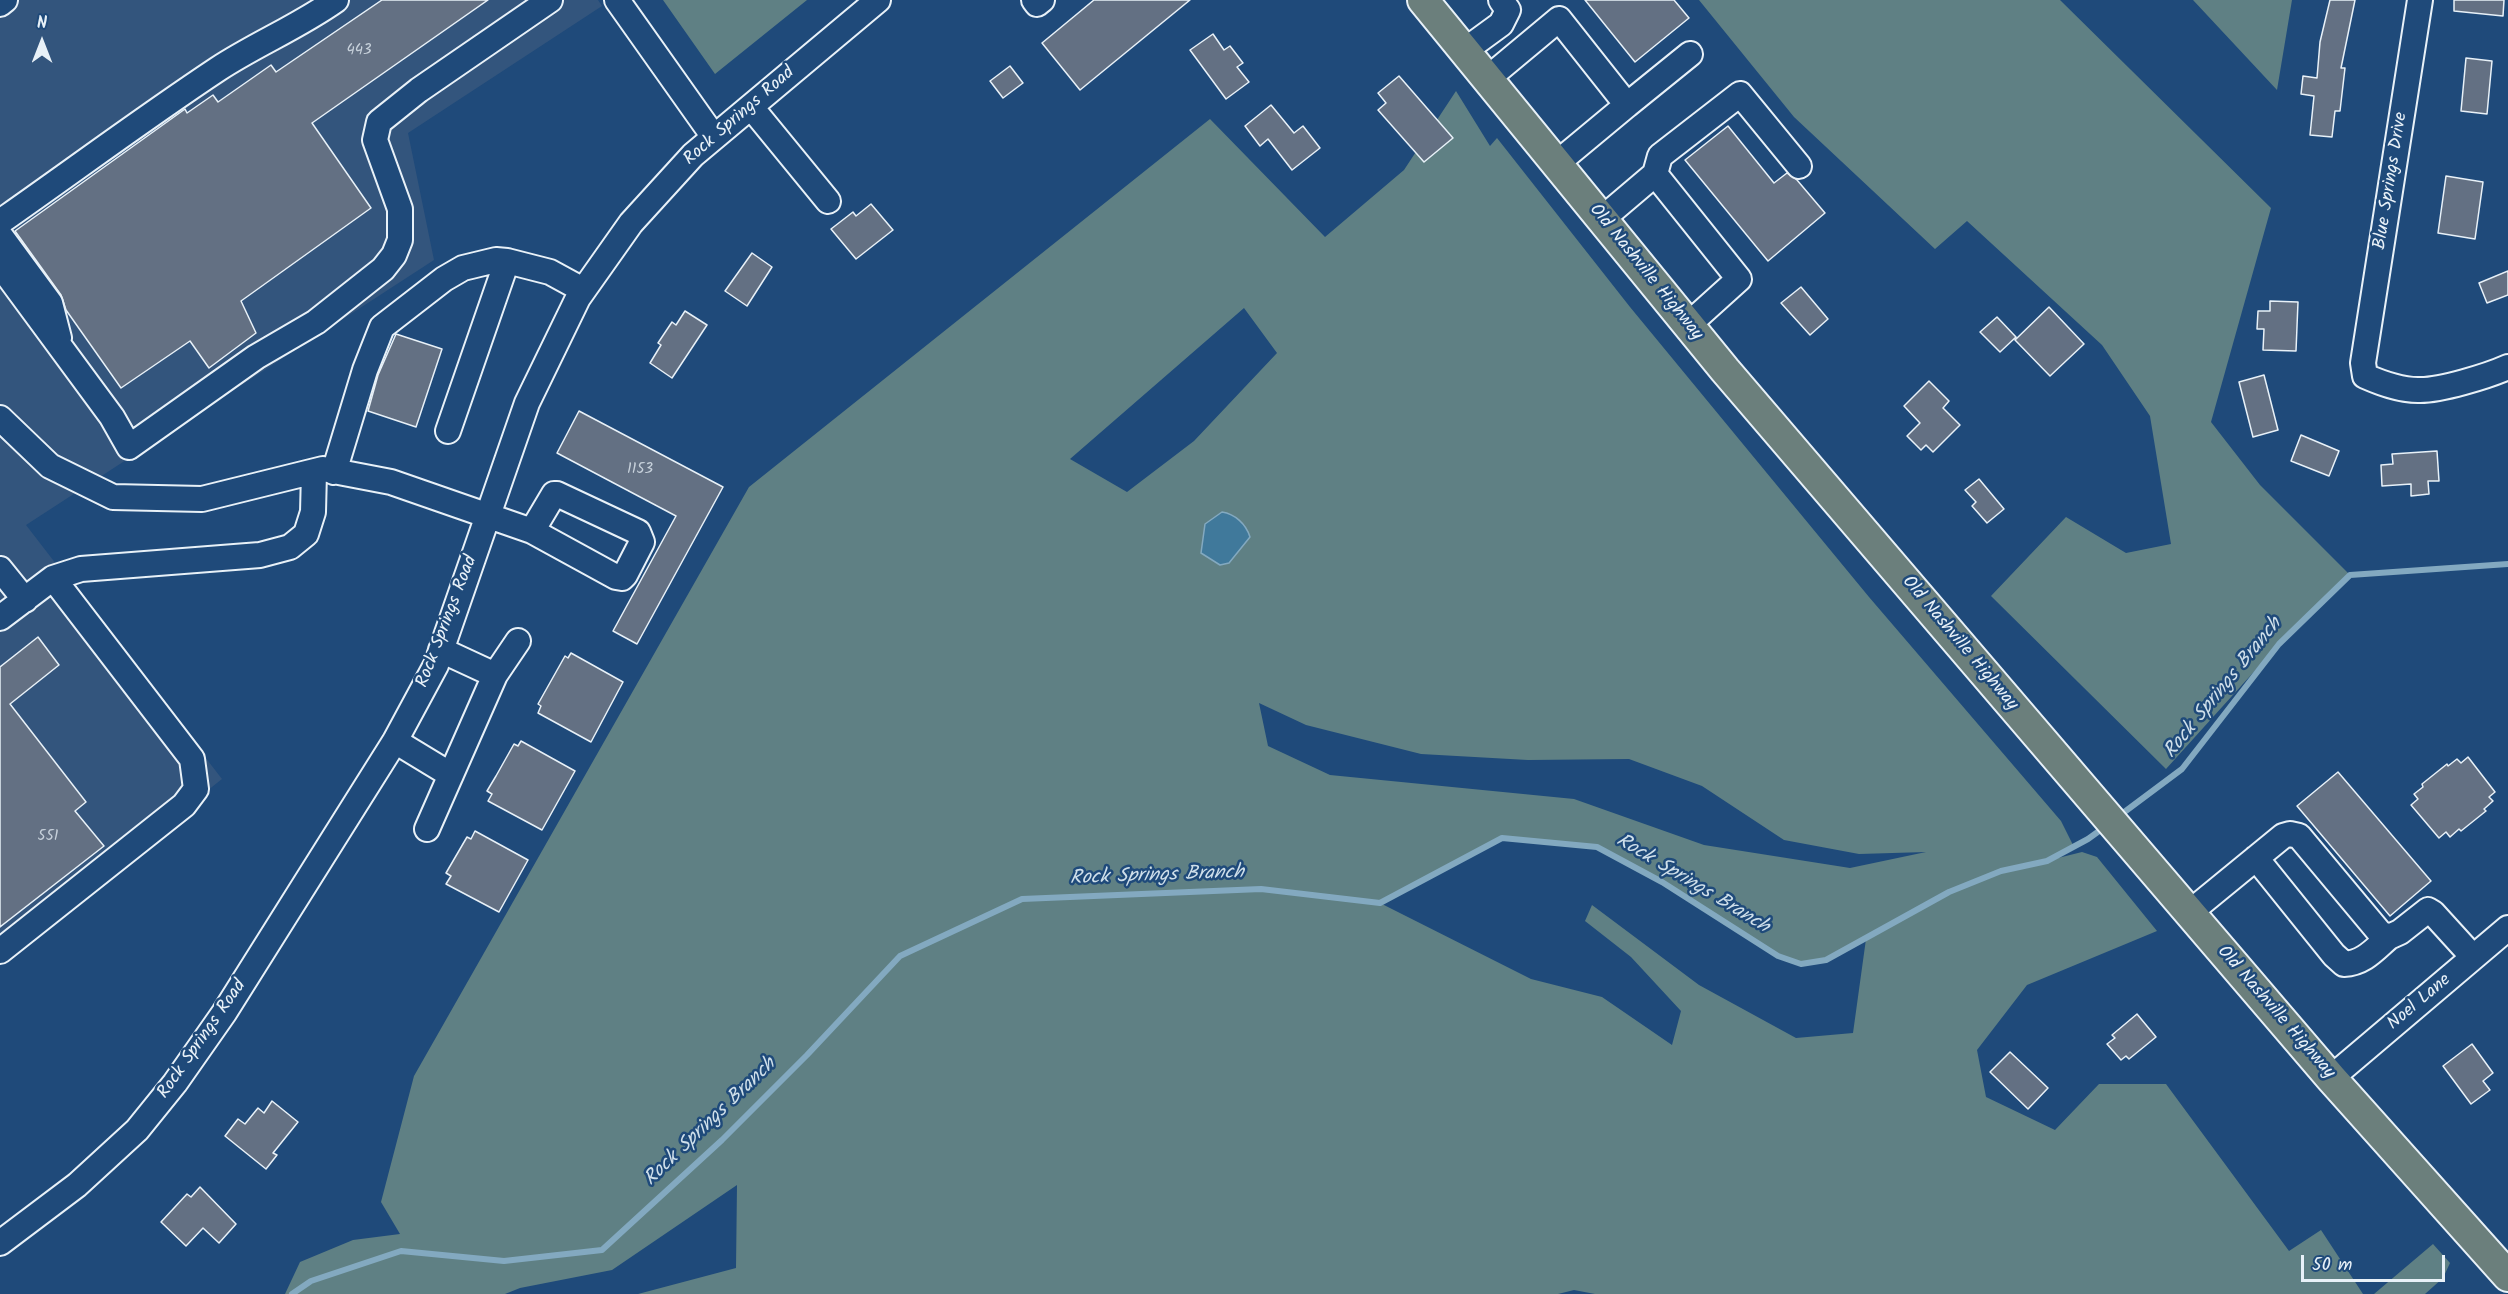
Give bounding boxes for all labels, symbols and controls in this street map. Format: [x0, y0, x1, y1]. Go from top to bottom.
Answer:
text: N [37, 11, 47, 36]
north arrow [12, 12, 72, 72]
house number: 443 [346, 42, 372, 60]
street label: Rock Springs Road [680, 63, 800, 171]
street label: Blue Springs Drive [2370, 111, 2414, 251]
street label: Old Nashville Highway [1583, 200, 1707, 346]
house number: 1153 [627, 461, 653, 479]
street label: Rock Springs Road [413, 553, 483, 691]
street label: Old Nashville Highway [1896, 572, 2022, 716]
water label: Rock Springs Branch [2160, 614, 2288, 764]
house number: 551 [38, 828, 58, 846]
water label: Rock Springs Branch [1611, 830, 1773, 940]
water label: Rock Springs Branch [1069, 862, 1245, 892]
street label: Old Nashville Highway [2211, 942, 2339, 1084]
street label: Noel Lane [2384, 970, 2456, 1036]
street label: Rock Springs Road [154, 977, 252, 1103]
water label: Rock Springs Branch [640, 1054, 782, 1192]
scale bar [2304, 1243, 2448, 1281]
text: 50 m [2312, 1251, 2352, 1280]

